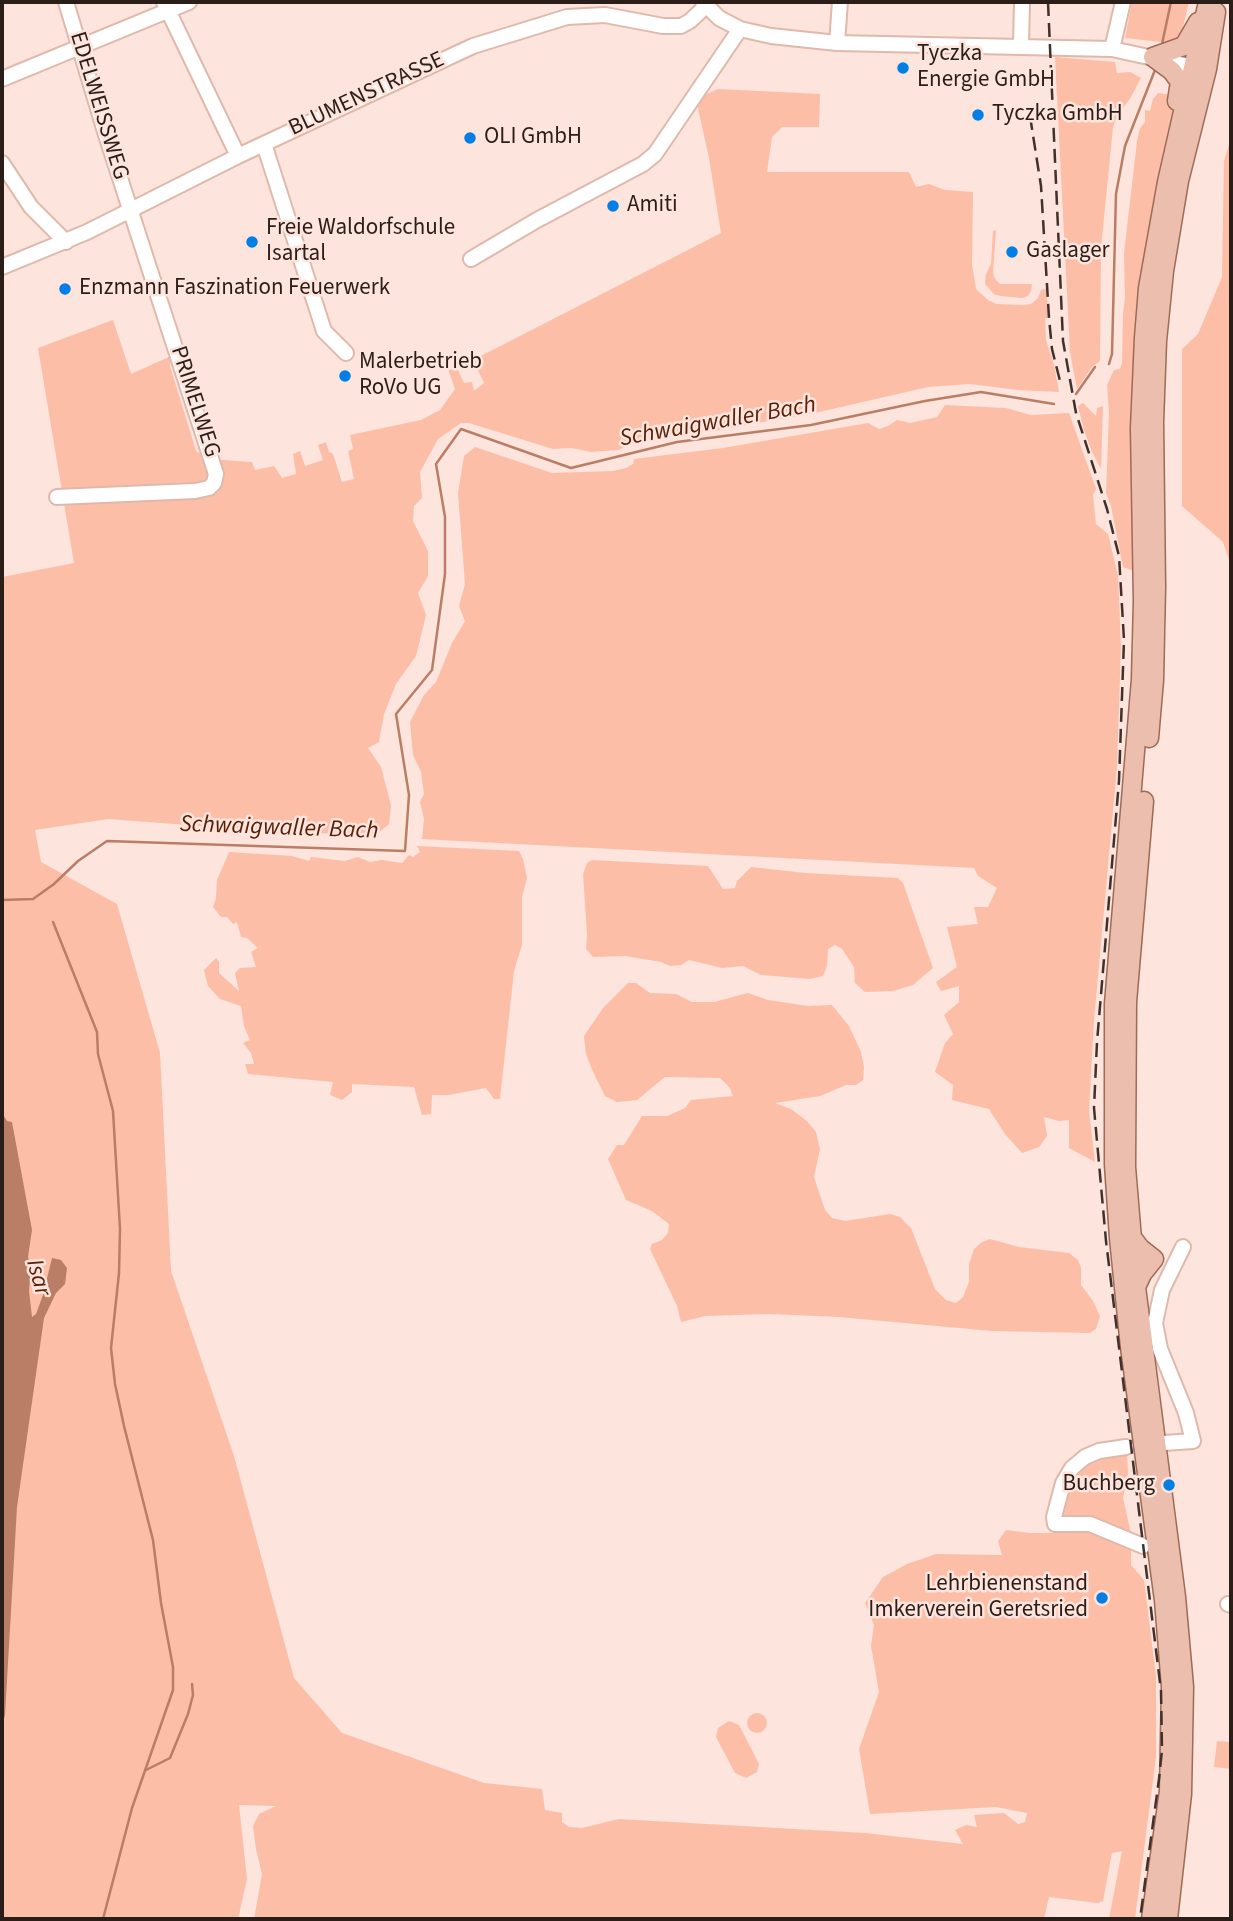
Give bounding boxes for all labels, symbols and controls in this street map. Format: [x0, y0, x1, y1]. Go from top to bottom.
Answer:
street label: EDELWEISSWEG [62, 29, 134, 183]
place label: Tyczka Energie GmbH [917, 41, 1055, 95]
street label: BLUMENSTRASSE [285, 47, 449, 143]
marker: Tyczka Energie GmbH [895, 60, 911, 76]
place label: Tyczka GmbH [992, 101, 1123, 129]
marker: Tyczka GmbH [970, 107, 986, 123]
place label: OLI GmbH [484, 124, 582, 152]
marker: OLI GmbH [462, 130, 478, 146]
place label: Amiti [627, 192, 678, 220]
marker: Amiti [605, 198, 621, 214]
place label: Freie Waldorfschule Isartal [266, 215, 455, 269]
marker: Freie Waldorfschule Isartal [244, 234, 260, 250]
place label: Gaslager [1026, 238, 1110, 266]
marker: Gaslager [1004, 244, 1020, 260]
place label: Enzmann Faszination Feuerwerk [79, 275, 390, 303]
marker: Enzmann Faszination Feuerwerk [57, 281, 73, 297]
street label: PRIMELWEG [163, 343, 225, 461]
place label: Malerbetrieb RoVo UG [359, 349, 482, 403]
marker: Malerbetrieb RoVo UG [337, 368, 353, 384]
water label: Schwaigwaller Bach [618, 392, 818, 454]
water label: Schwaigwaller Bach [179, 811, 379, 847]
water label: Isar [18, 1256, 56, 1300]
place label: Buchberg [1062, 1471, 1155, 1499]
marker: Buchberg [1161, 1477, 1177, 1493]
place label: Lehrbienenstand Imkerverein Geretsried [868, 1571, 1088, 1625]
marker: Lehrbienenstand Imkerverein Geretsried [1094, 1590, 1110, 1606]

